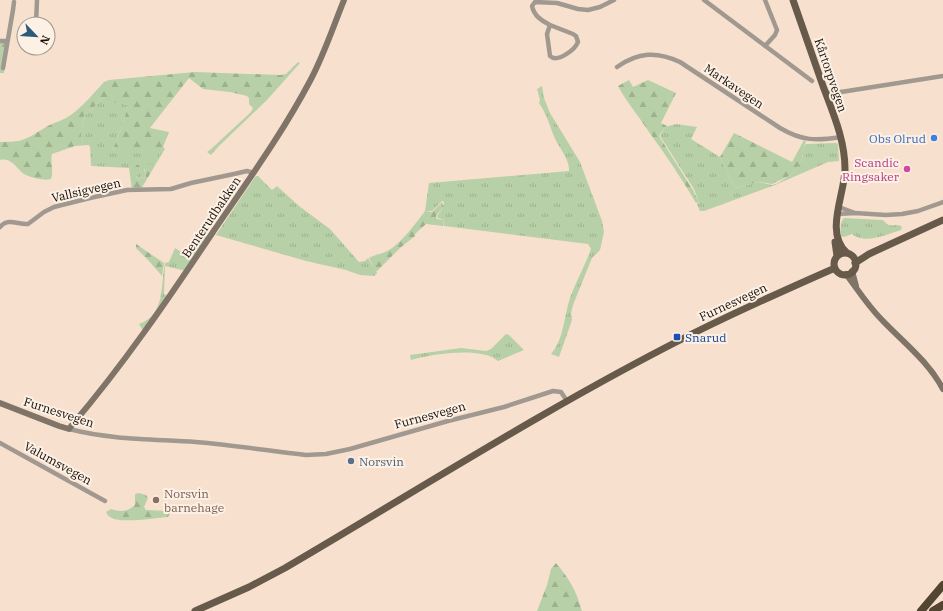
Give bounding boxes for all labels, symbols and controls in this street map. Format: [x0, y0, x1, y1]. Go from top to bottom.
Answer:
north arrow [16, 16, 56, 56]
text: N [37, 33, 53, 47]
street label: Kårtorpvegen [811, 36, 851, 114]
street label: Markavegen [701, 60, 767, 112]
place label: Obs Olrud [869, 131, 926, 146]
marker: Obs Olrud [929, 133, 939, 143]
place label: Scandic Ringsaker [842, 155, 900, 184]
marker: Scandic Ringsaker [902, 164, 912, 174]
street label: Benterudbakken [178, 173, 244, 261]
street label: Vallsigvegen [50, 175, 122, 205]
street label: Furnesvegen [697, 280, 770, 324]
place label: Snarud [685, 330, 727, 345]
marker: Snarud [672, 332, 682, 342]
street label: Furnesvegen [22, 394, 96, 431]
street label: Furnesvegen [393, 398, 468, 432]
street label: Valumsvegen [21, 438, 95, 488]
place label: Norsvin [359, 454, 404, 469]
marker: Norsvin [346, 456, 356, 466]
place label: Norsvin barnehage [164, 486, 224, 515]
marker: Norsvin barnehage [151, 495, 161, 505]

